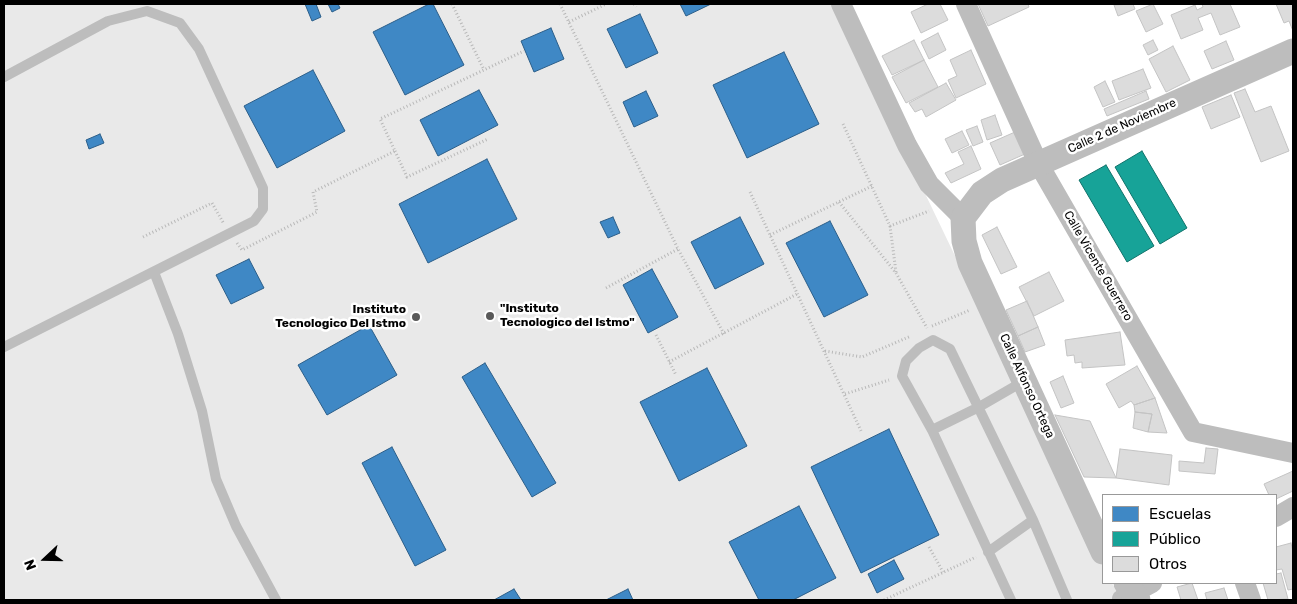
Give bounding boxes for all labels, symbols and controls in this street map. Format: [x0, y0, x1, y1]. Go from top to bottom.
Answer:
street label: Calle 2 de Noviembre [1066, 96, 1178, 156]
street label: Calle Vicente Guerrero [1061, 208, 1135, 324]
place label: "Instituto Tecnologico del Istmo" [500, 302, 635, 330]
place label: Instituto Tecnologico Del Istmo [275, 303, 406, 331]
marker: "Instituto Tecnologico del Istmo" [484, 310, 496, 322]
marker: Instituto Tecnologico Del Istmo [410, 311, 422, 323]
street label: Calle Alfonso Ortega [996, 331, 1058, 441]
legend [1102, 494, 1277, 584]
text: Escuelas [1149, 505, 1211, 523]
text: Público [1149, 530, 1201, 548]
north arrow [20, 534, 70, 584]
text: Otros [1149, 555, 1187, 573]
text: N [21, 557, 40, 572]

